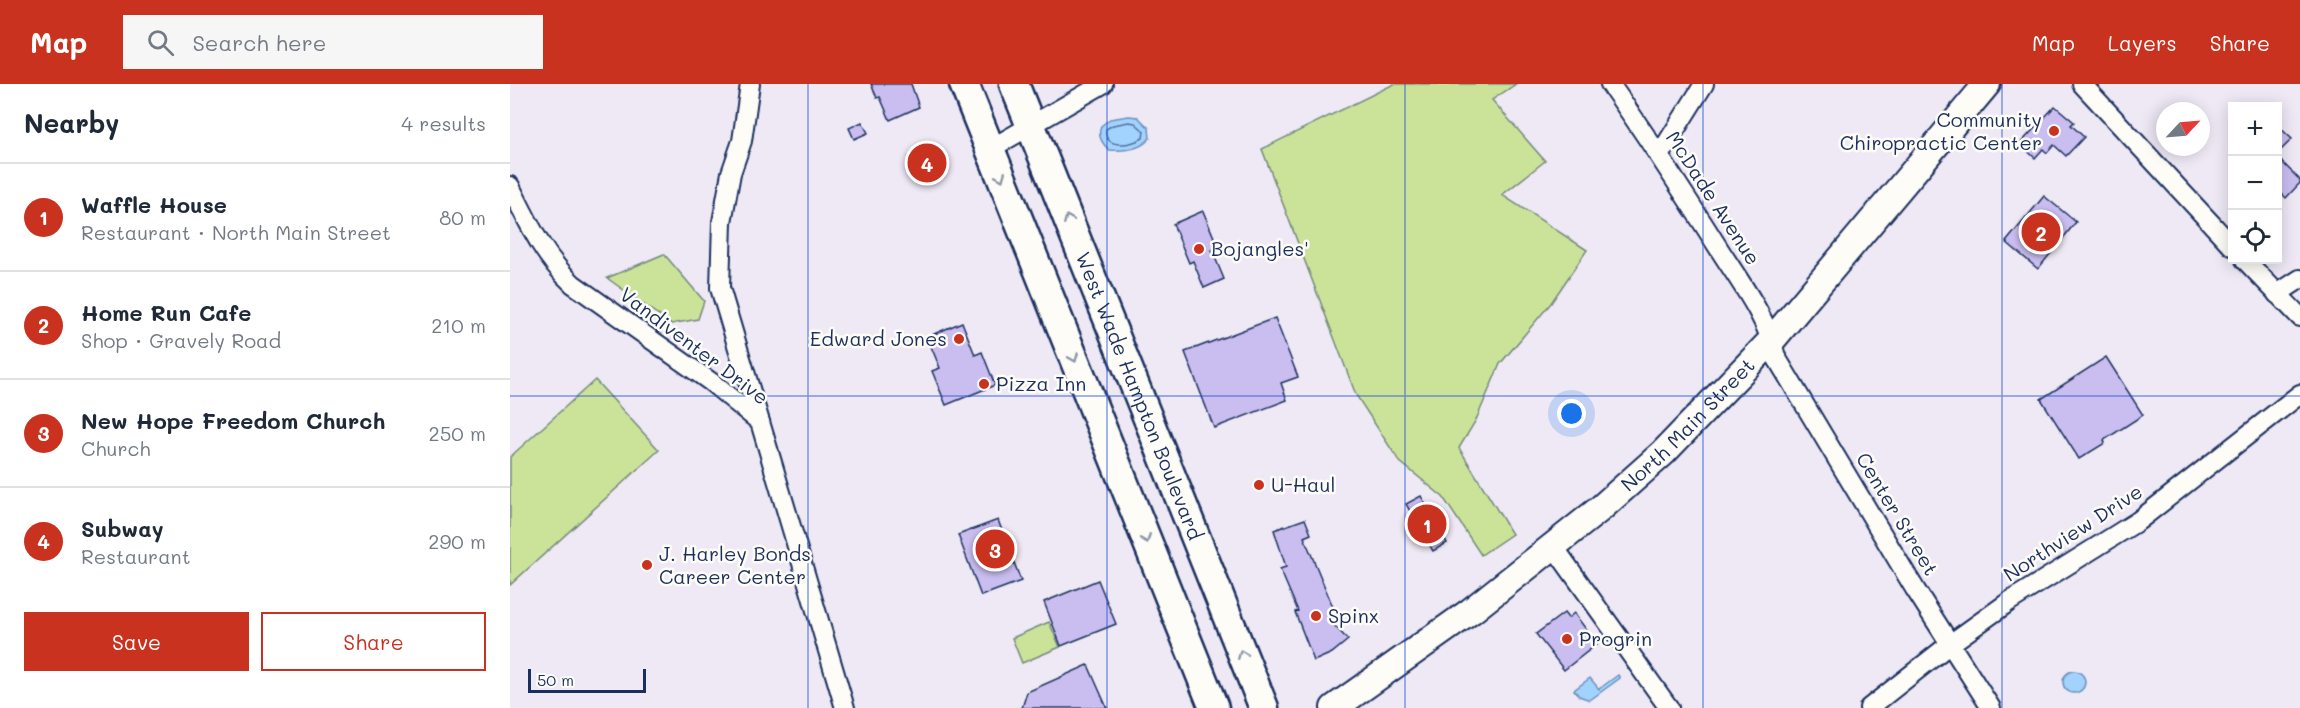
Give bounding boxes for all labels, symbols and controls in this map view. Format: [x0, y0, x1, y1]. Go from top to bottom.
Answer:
search box [123, 15, 543, 69]
text: Map [30, 24, 87, 60]
icon: search [144, 26, 177, 59]
text: Search here [192, 28, 326, 57]
text: Map [2032, 29, 2075, 56]
text: Layers [2108, 29, 2177, 56]
text: Share [2210, 29, 2270, 56]
north arrow [2156, 102, 2210, 156]
map controls [2228, 102, 2282, 264]
button: + [2228, 102, 2282, 156]
text: Nearby [24, 106, 119, 140]
place label: Community Chiropractic Center [1840, 106, 2042, 155]
text: 4 results [401, 110, 486, 136]
marker: Community Chiropractic Center [2047, 124, 2061, 138]
street label: McDade Avenue [1661, 126, 1767, 269]
pin: 4 [908, 140, 946, 185]
button: − [2228, 156, 2282, 210]
one-way arrow [994, 171, 1006, 182]
text: Waffle House [81, 190, 227, 219]
text: 1 [39, 204, 48, 230]
text: 80 m [439, 204, 486, 230]
pin: 2 [2022, 210, 2060, 254]
button: locate [2228, 210, 2282, 264]
one-way arrow [1063, 215, 1075, 226]
text: Restaurant · North Main Street [81, 219, 391, 245]
place label: Bojangles' [1211, 235, 1309, 261]
marker: Bojangles' [1192, 242, 1206, 256]
street label: West Wade Hampton Boulevard [1071, 248, 1209, 543]
street label: Vandiventer Drive [615, 281, 774, 410]
text: Home Run Cafe [81, 298, 251, 327]
text: 2 [38, 312, 49, 338]
text: 210 m [431, 312, 486, 338]
place label: Edward Jones [810, 325, 947, 351]
text: Shop · Gravely Road [81, 327, 281, 353]
marker: Edward Jones [952, 332, 966, 346]
one-way arrow [1067, 352, 1079, 363]
street label: North Main Street [1615, 352, 1760, 497]
place label: Pizza Inn [996, 370, 1086, 396]
marker: Pizza Inn [977, 377, 991, 391]
your location [1557, 399, 1586, 428]
text: New Hope Freedom Church [81, 406, 385, 435]
text: 3 [38, 420, 50, 446]
text: 250 m [429, 420, 486, 446]
text: Church [81, 435, 151, 461]
street label: Center Street [1851, 447, 1945, 580]
place label: U-Haul [1271, 471, 1335, 497]
marker: U-Haul [1252, 478, 1266, 492]
street label: Northview Drive [1998, 478, 2147, 587]
pin: 1 [1408, 502, 1446, 546]
text: Subway [81, 514, 164, 543]
pin: 3 [976, 526, 1014, 572]
text: 4 [37, 528, 50, 554]
text: 290 m [428, 528, 486, 554]
one-way arrow [1139, 533, 1151, 544]
place label: J. Harley Bonds Career Center [659, 540, 811, 589]
text: Restaurant [81, 543, 191, 569]
marker: J. Harley Bonds Career Center [640, 558, 654, 572]
place label: Spinx [1328, 602, 1379, 628]
marker: Spinx [1309, 609, 1323, 623]
button: Save [24, 612, 249, 671]
button: Share [261, 612, 486, 671]
place label: Progrin [1579, 625, 1652, 651]
marker: Progrin [1560, 632, 1574, 646]
one-way arrow [1237, 649, 1249, 660]
scale bar [528, 666, 646, 694]
text: 50 m [537, 669, 574, 690]

